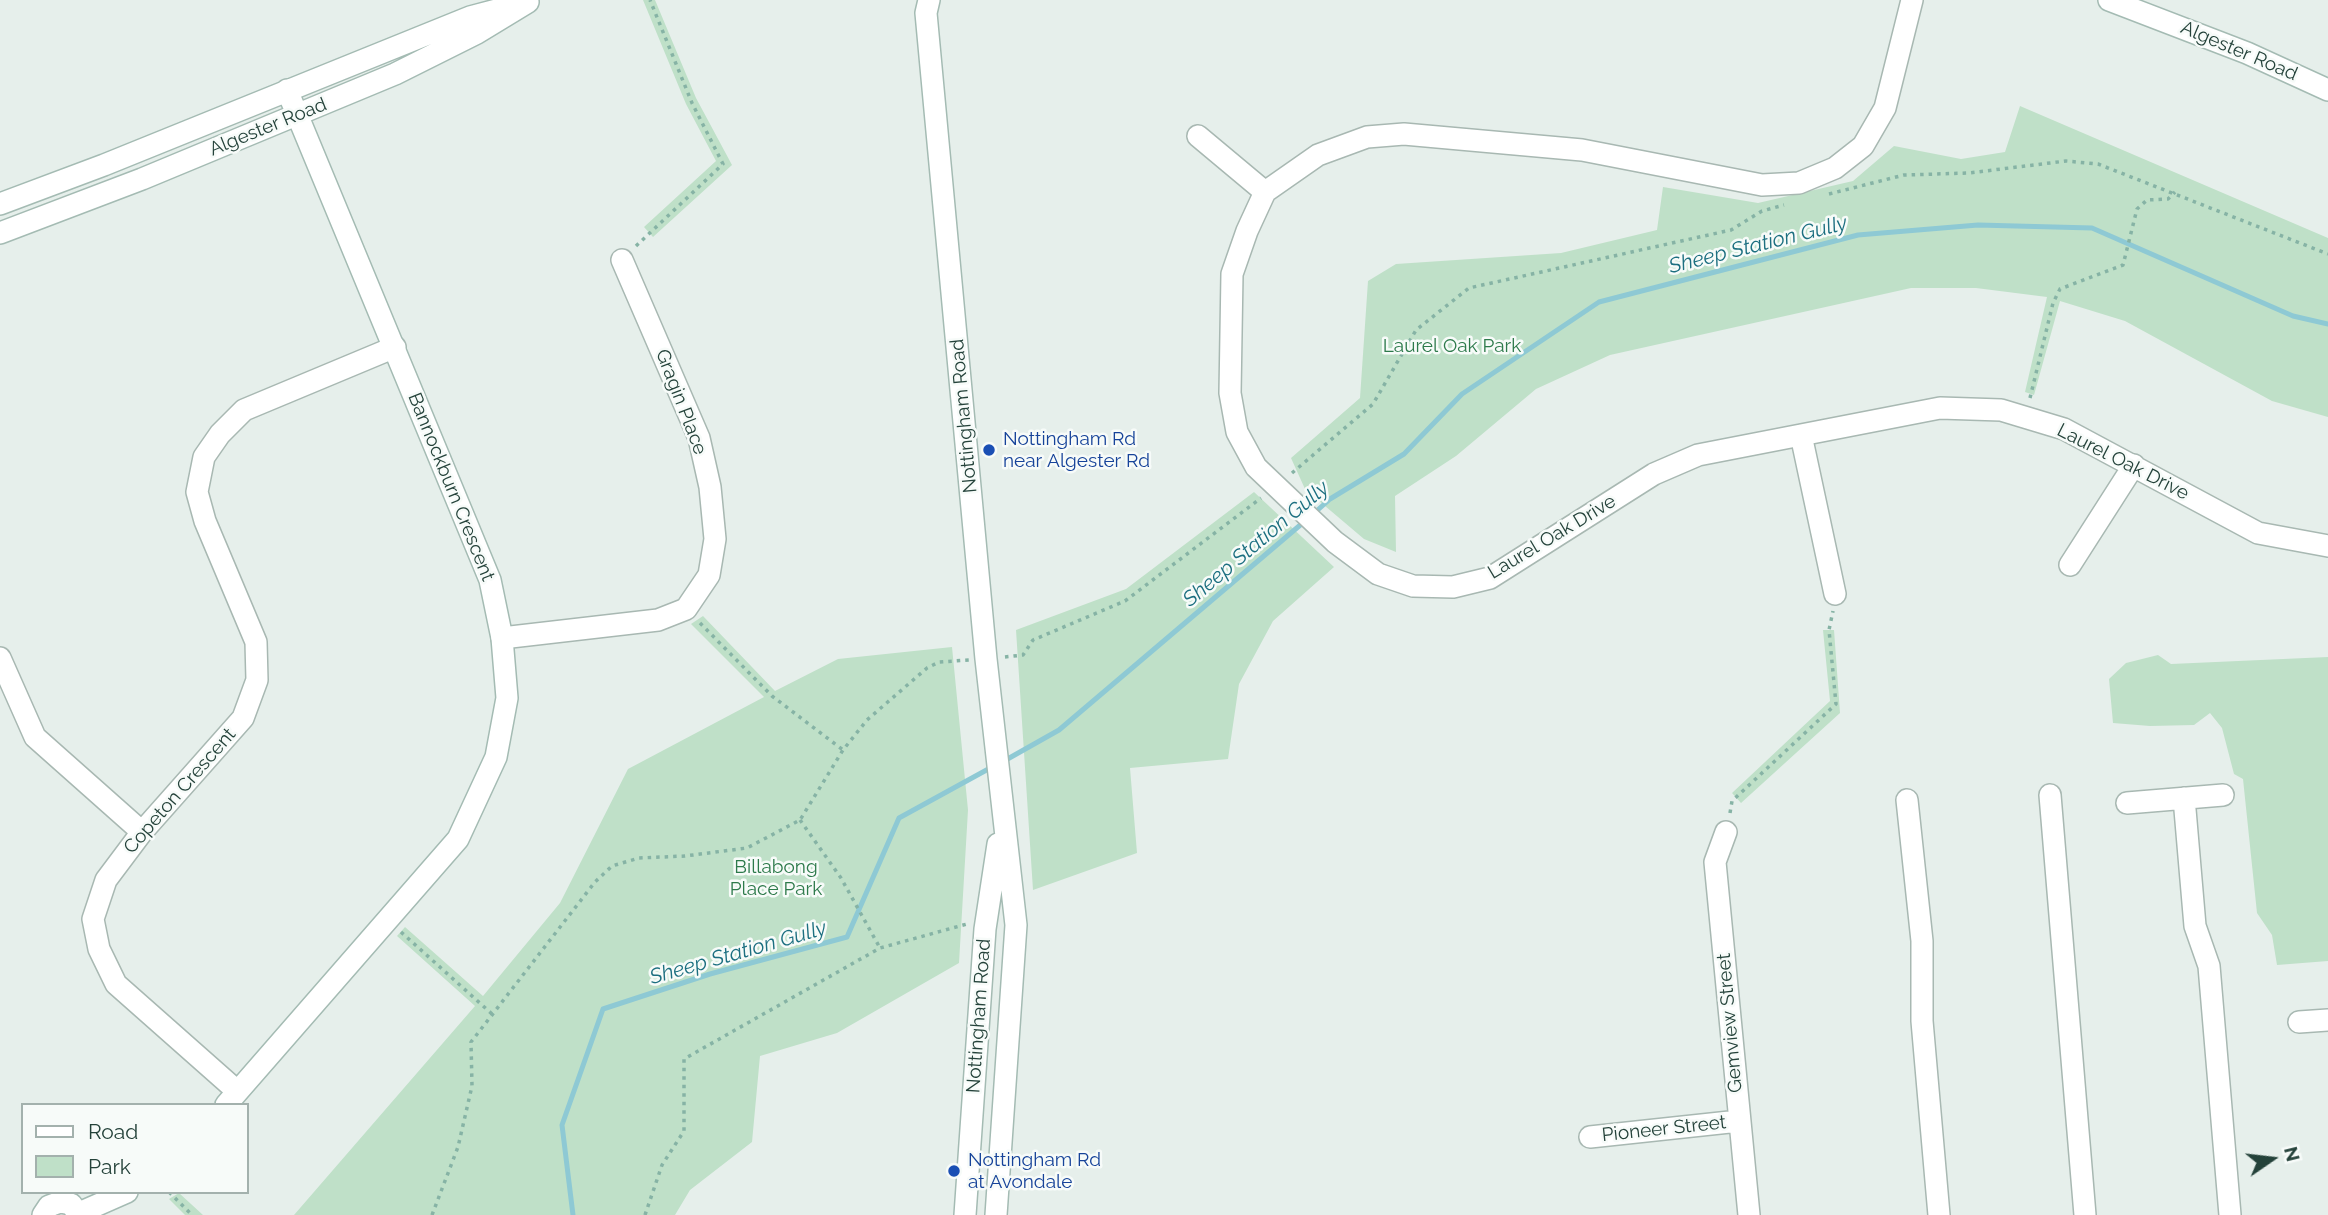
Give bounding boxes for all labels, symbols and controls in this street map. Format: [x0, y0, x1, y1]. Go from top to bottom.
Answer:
street label: Algester Road [2177, 16, 2301, 86]
street label: Algester Road [206, 93, 330, 161]
water label: Sheep Station Gully [1666, 211, 1850, 279]
park label: Laurel Oak Park [1383, 335, 1521, 357]
street label: Nottingham Road [946, 338, 982, 494]
street label: Gragin Place [650, 346, 712, 458]
street label: Bannockburn Crescent [403, 389, 499, 585]
street label: Laurel Oak Drive [2053, 419, 2193, 505]
place label: Nottingham Rd near Algester Rd [1003, 428, 1150, 472]
marker: Nottingham Rd near Algester Rd [981, 442, 997, 458]
water label: Sheep Station Gully [1178, 476, 1334, 612]
street label: Laurel Oak Drive [1484, 490, 1620, 584]
street label: Copeton Crescent [119, 723, 241, 859]
park label: Billabong Place Park [730, 856, 822, 900]
water label: Sheep Station Gully [647, 916, 829, 990]
street label: Nottingham Road [962, 938, 996, 1094]
street label: Gemview Street [1713, 952, 1747, 1094]
legend [21, 1103, 248, 1194]
street label: Pioneer Street [1601, 1111, 1727, 1147]
text: Road [88, 1119, 138, 1144]
north arrow [2237, 1124, 2307, 1194]
text: N [2280, 1144, 2305, 1164]
place label: Nottingham Rd at Avondale [968, 1149, 1101, 1193]
text: Park [88, 1154, 131, 1179]
marker: Nottingham Rd at Avondale [946, 1163, 962, 1179]

